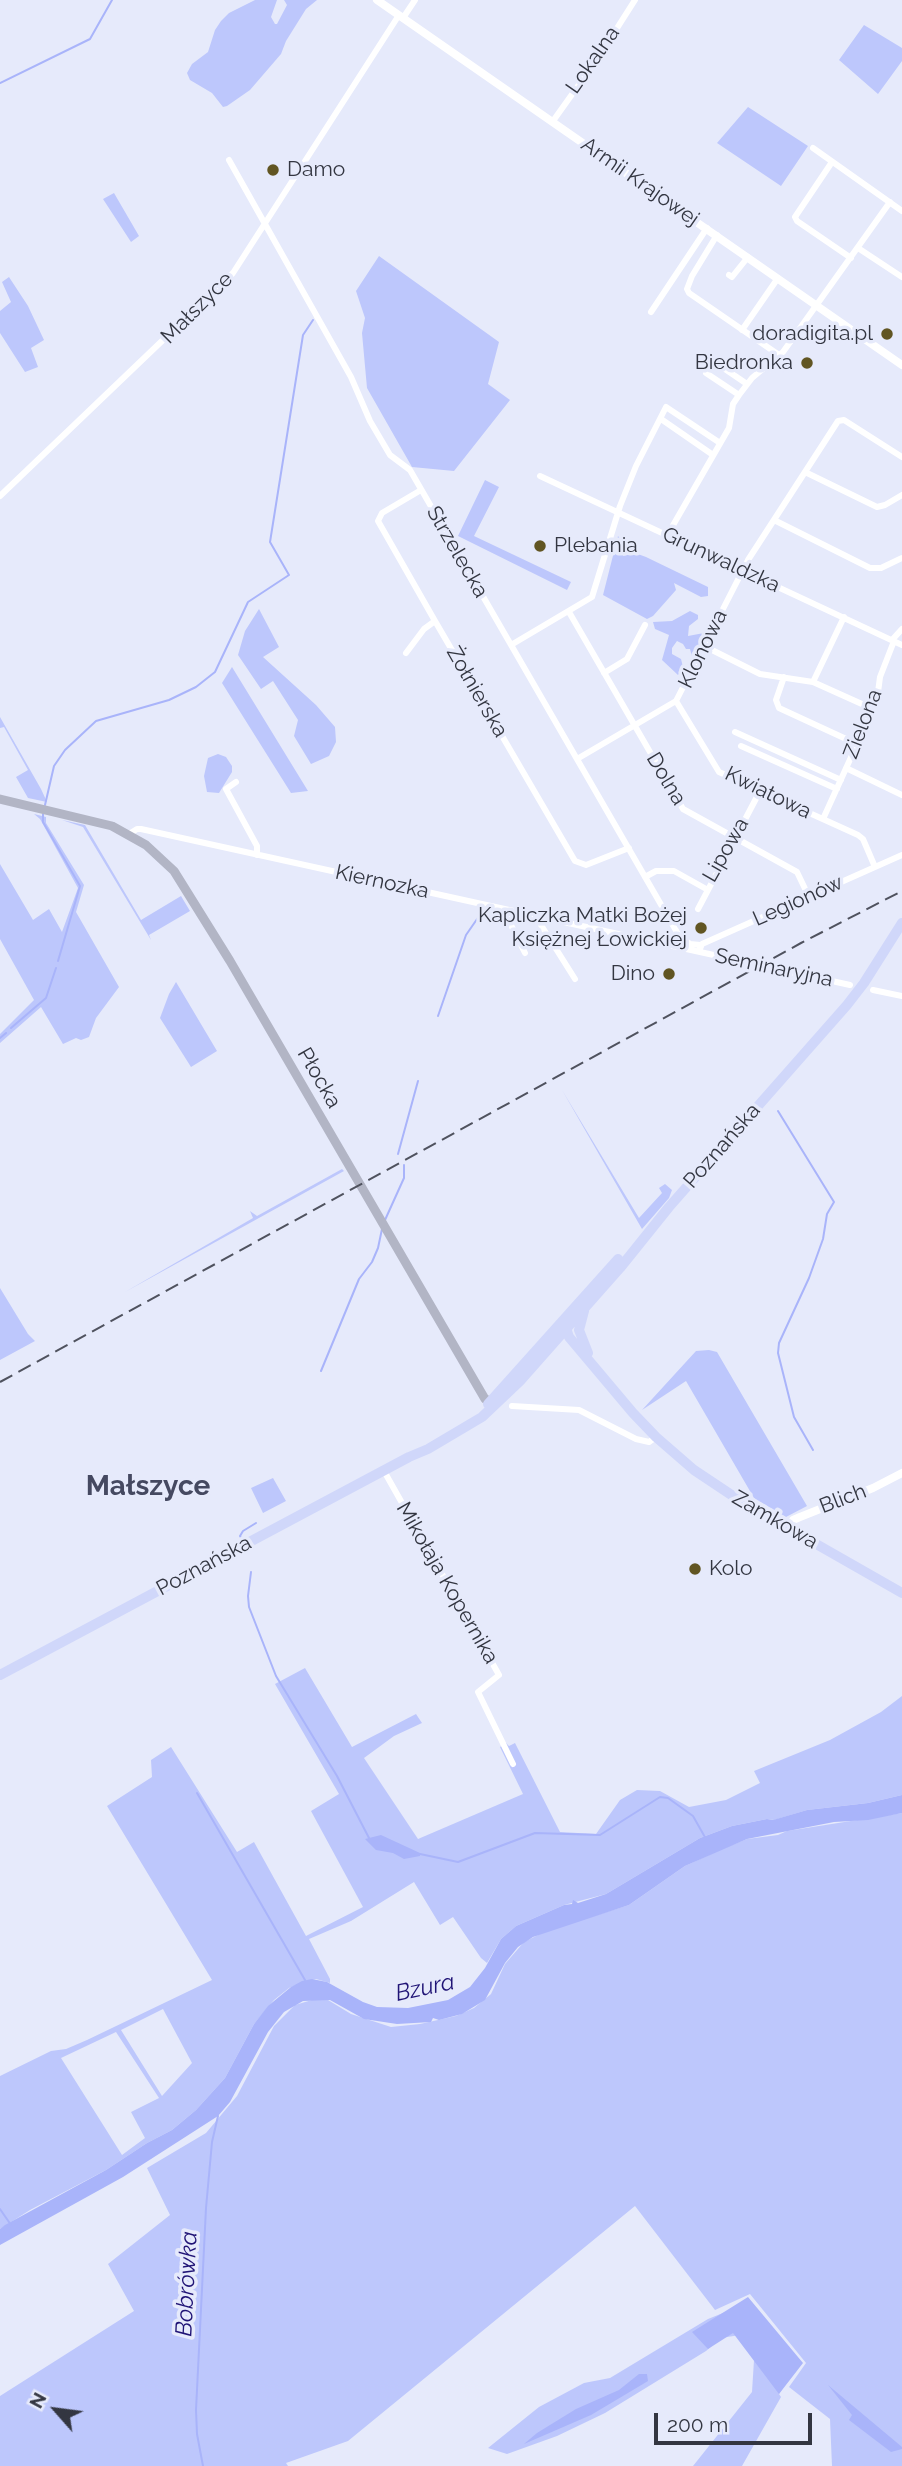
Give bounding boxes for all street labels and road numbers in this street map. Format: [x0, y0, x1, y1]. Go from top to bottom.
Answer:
street label: Lokalna [561, 21, 625, 99]
street label: Armii Krajowej [576, 132, 704, 232]
street label: Małszyce [156, 267, 238, 349]
street label: Strzelecka [421, 502, 493, 602]
street label: Grunwaldzka [658, 522, 784, 598]
street label: Klonowa [673, 606, 733, 692]
street label: Żołnierska [441, 642, 513, 742]
street label: Zielona [838, 686, 888, 762]
street label: Dolna [641, 748, 691, 810]
street label: Kwiatowa [721, 761, 815, 825]
street label: Lipowa [698, 813, 754, 887]
street label: Kiernozka [333, 860, 431, 904]
street label: Legionów [749, 870, 847, 932]
street label: Seminaryjna [713, 943, 835, 993]
street label: Płocka [292, 1043, 346, 1113]
street label: Poznańska [678, 1098, 766, 1194]
street label: Blich [816, 1479, 870, 1519]
street label: Zamkowa [728, 1485, 822, 1555]
street label: Mikołaja Kopernika [390, 1498, 504, 1668]
street label: Poznańska [152, 1530, 256, 1602]

